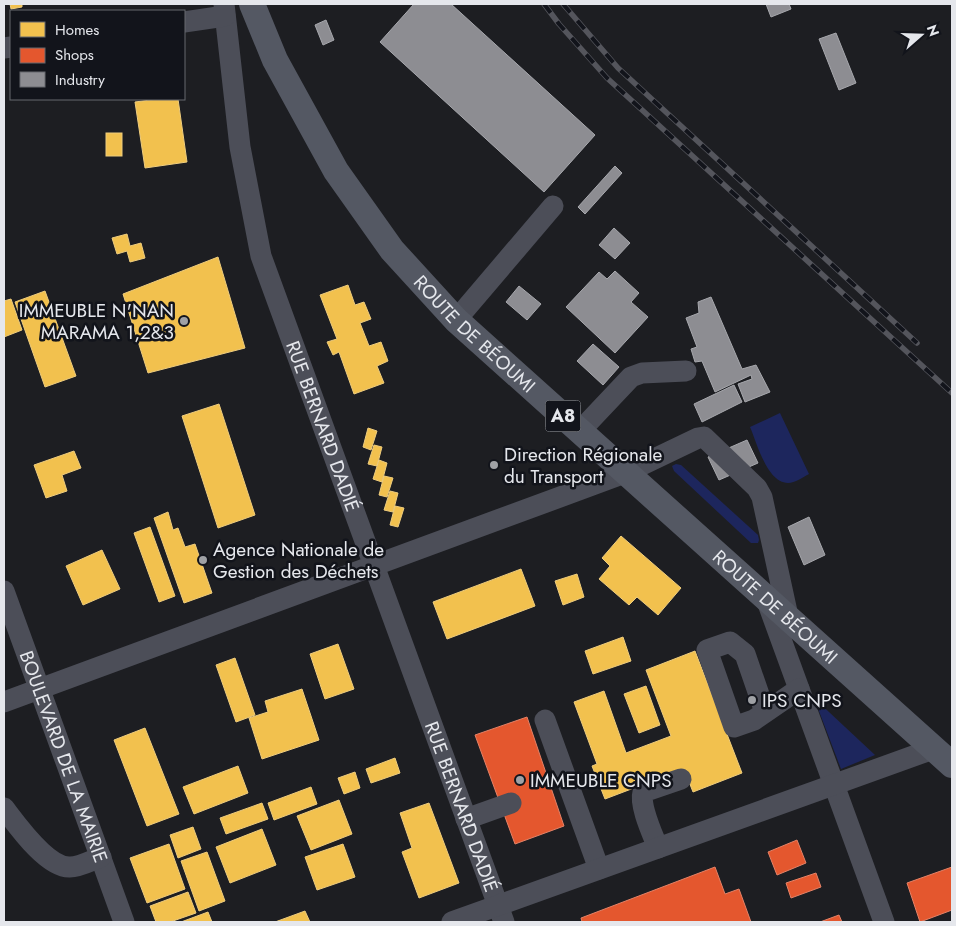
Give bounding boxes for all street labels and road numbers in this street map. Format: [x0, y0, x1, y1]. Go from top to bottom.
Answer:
street label: ROUTE DE BÉOUMI [408, 269, 542, 399]
street label: RUE BERNARD DADIÉ [280, 337, 367, 515]
road number: A8 [546, 401, 580, 432]
street label: ROUTE DE BÉOUMI [707, 543, 844, 670]
street label: BOULEVARD DE LA MAIRIE [13, 647, 115, 866]
street label: RUE BERNARD DADIÉ [418, 717, 505, 896]

